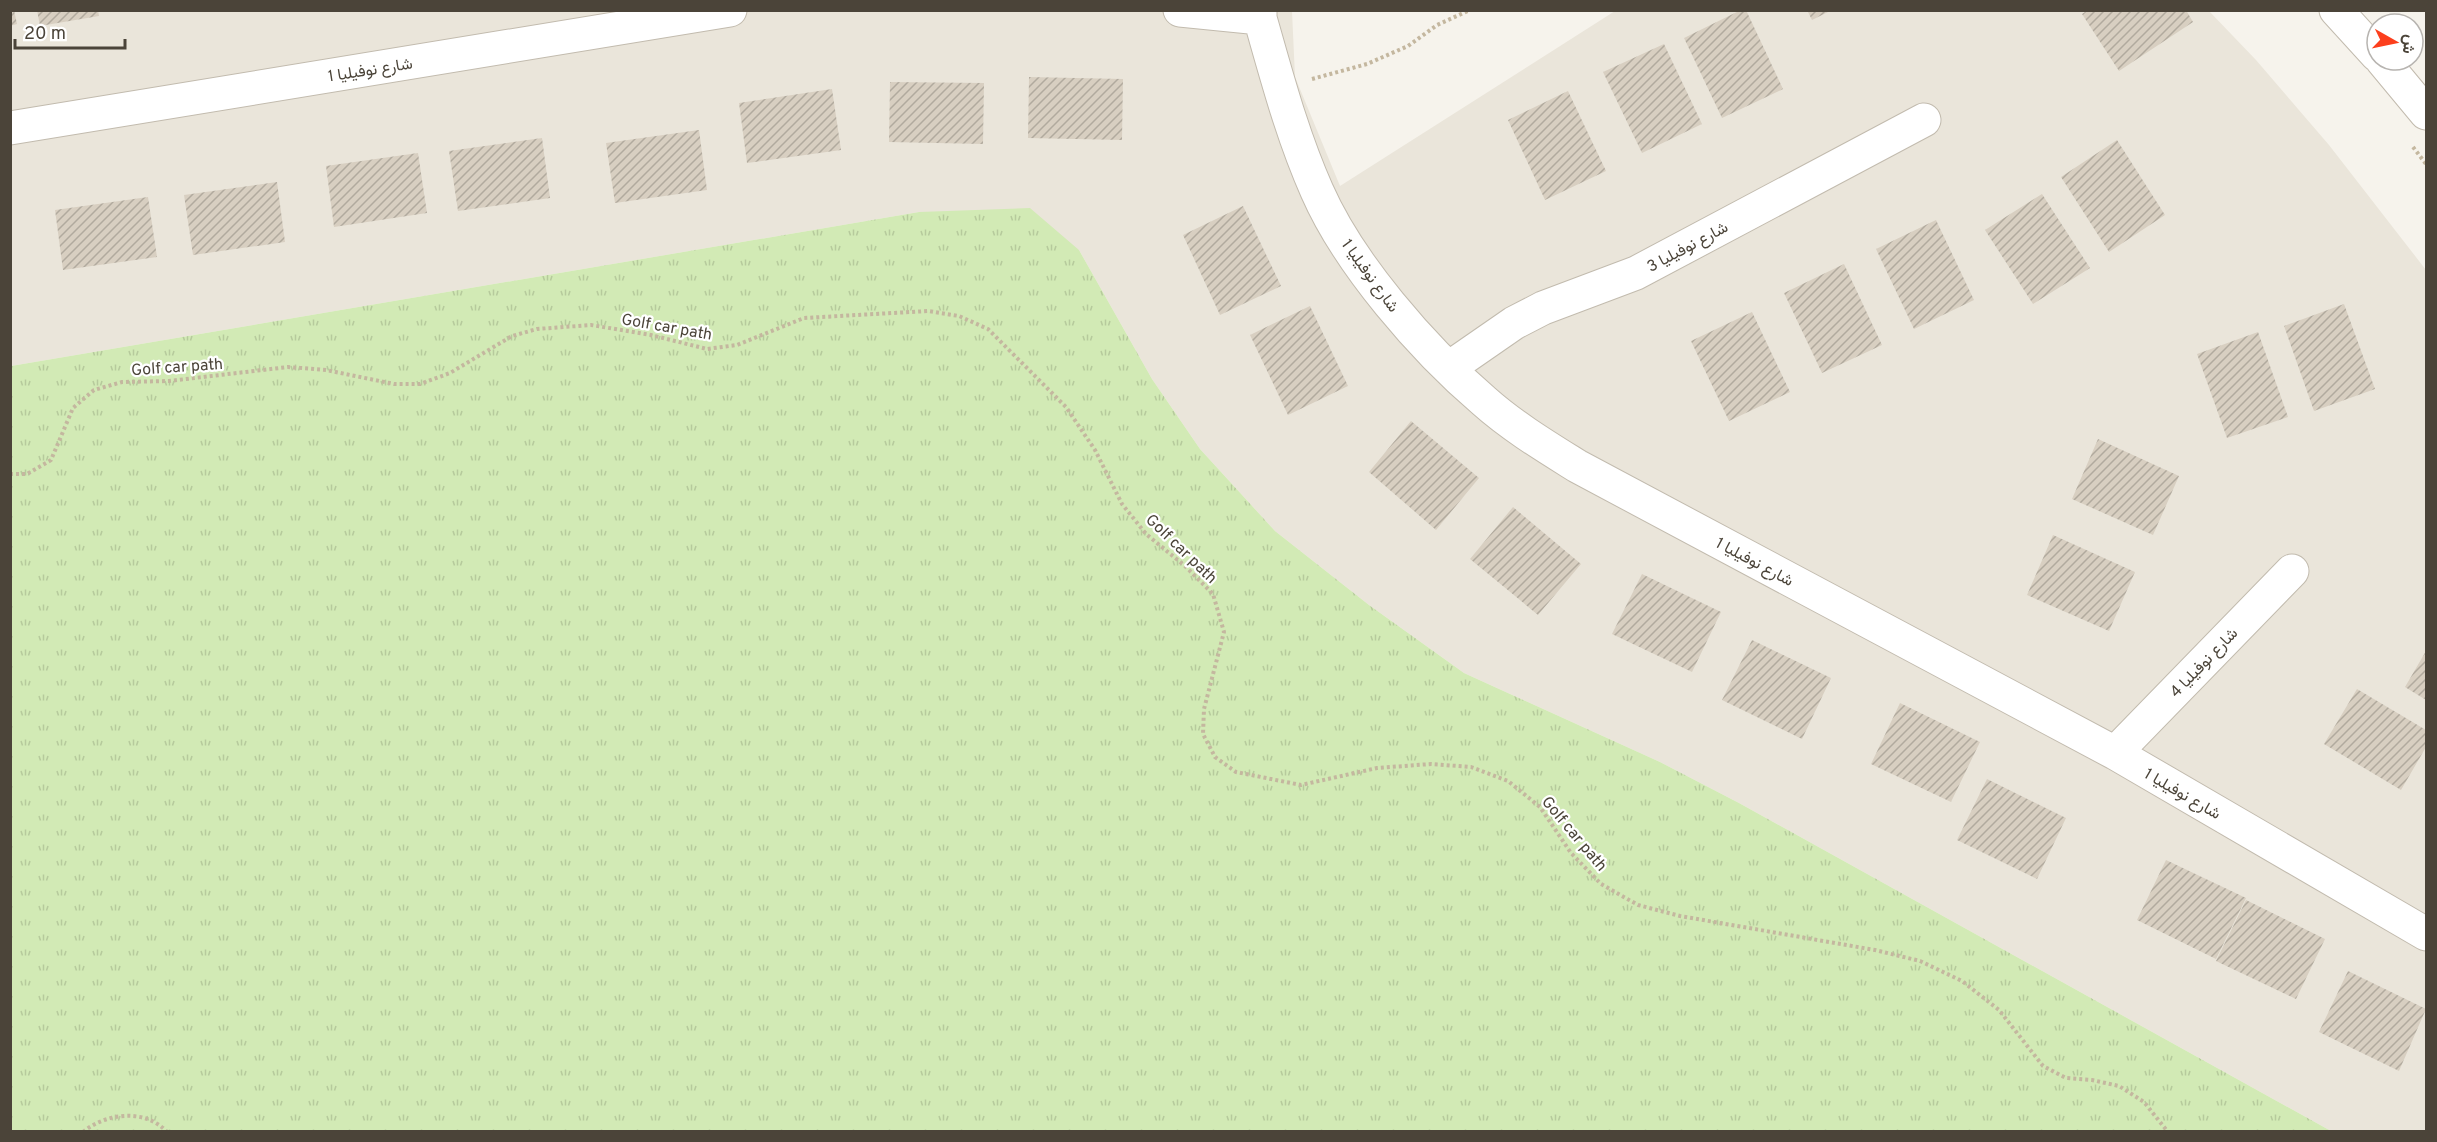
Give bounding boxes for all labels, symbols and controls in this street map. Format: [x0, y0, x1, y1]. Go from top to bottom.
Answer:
scale bar [15, 12, 124, 50]
north arrow [2365, 12, 2425, 72]
text: 20 m [24, 23, 66, 46]
text: ش [2396, 33, 2419, 55]
street label: شارع نوفيليا 1 [327, 54, 414, 88]
street label: شارع نوفيليا 3 [1644, 218, 1732, 278]
street label: شارع نوفيليا 1 [1336, 236, 1403, 317]
street label: Golf car path [620, 310, 714, 346]
street label: Golf car path [131, 355, 224, 381]
street label: Golf car path [1141, 510, 1221, 589]
street label: شارع نوفيليا 1 [1712, 534, 1797, 592]
street label: شارع نوفيليا 4 [2166, 624, 2243, 703]
street label: شارع نوفيليا 1 [2140, 765, 2224, 825]
street label: Golf car path [1536, 793, 1611, 876]

